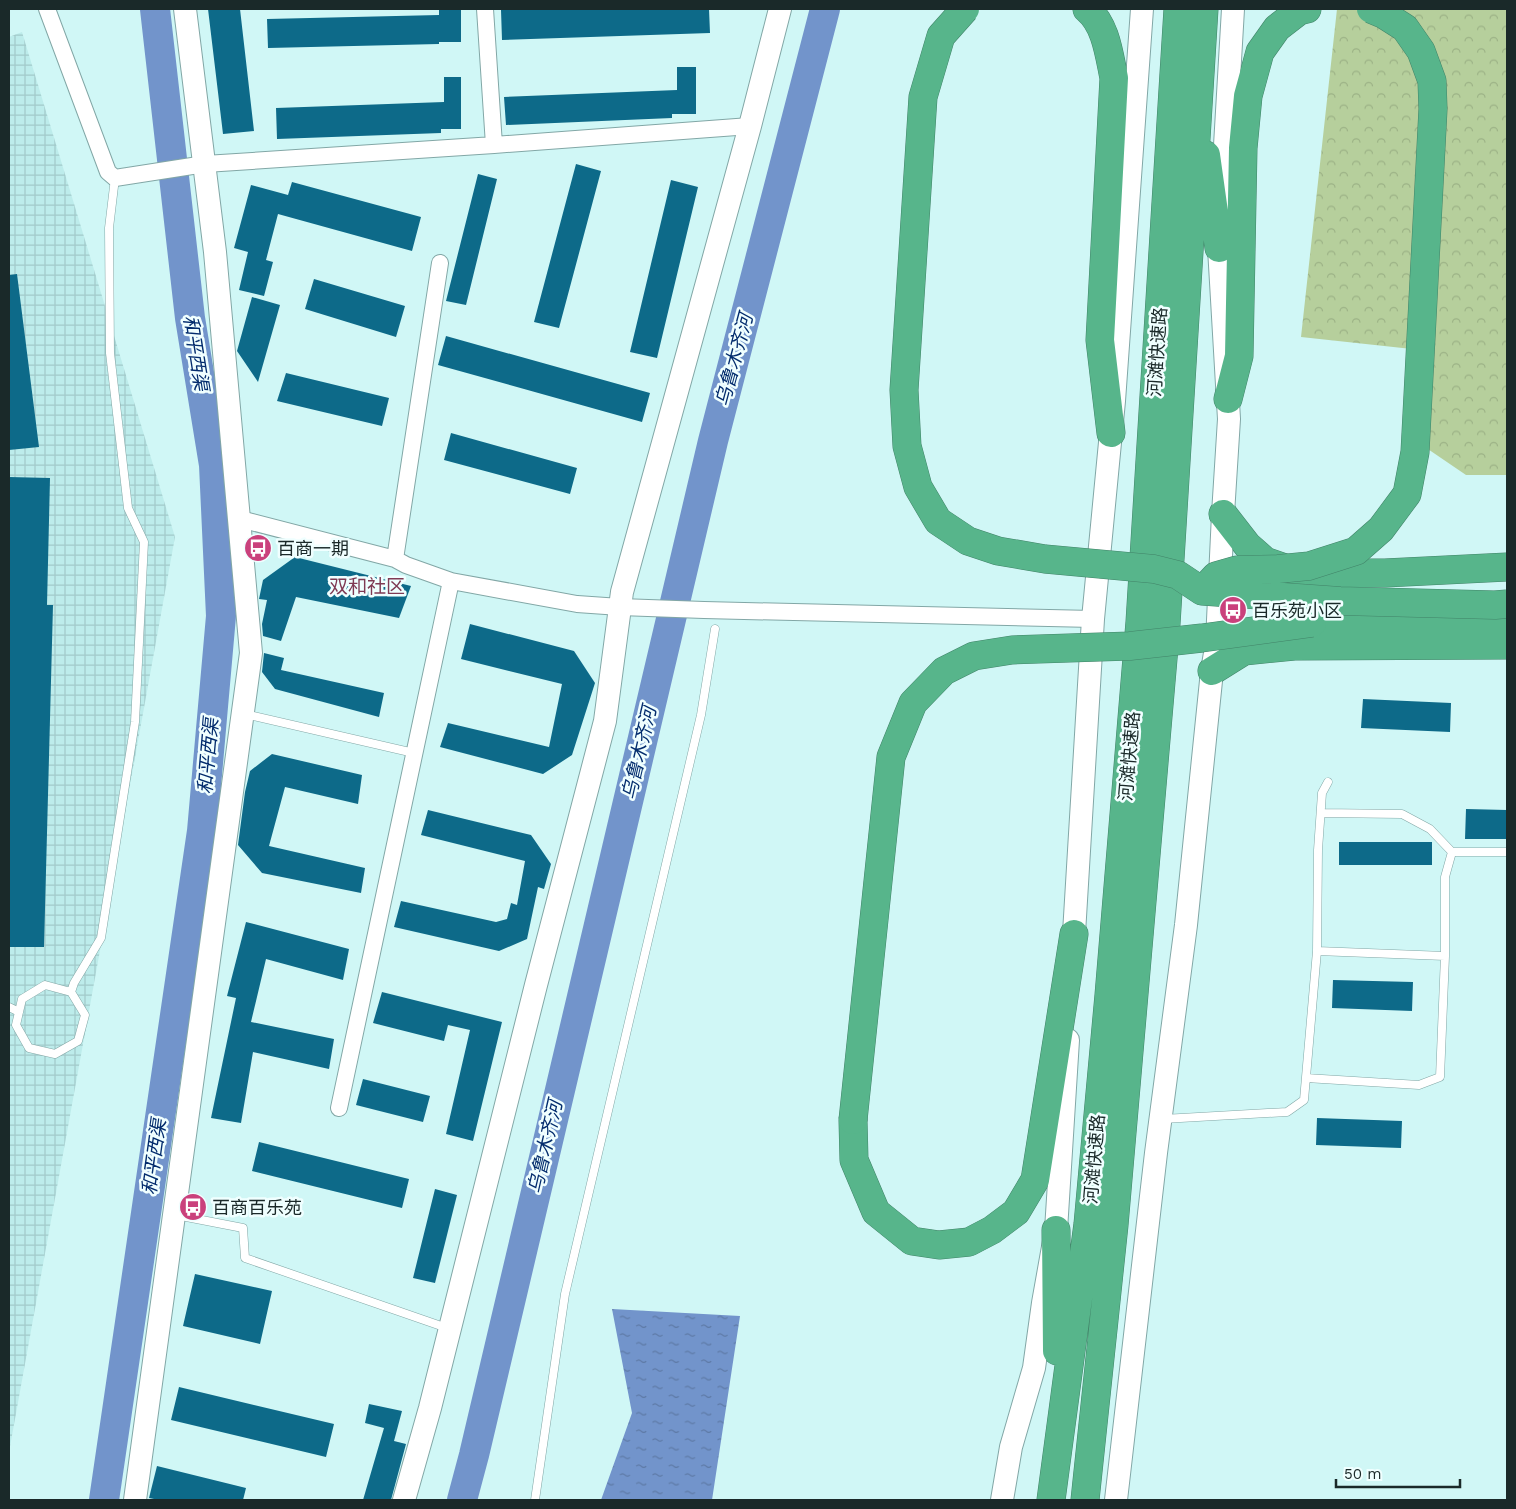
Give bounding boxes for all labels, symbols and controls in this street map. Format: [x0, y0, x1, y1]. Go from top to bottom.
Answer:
street label: 河滩快速路 [1143, 306, 1171, 398]
water label: 乌鲁木齐河 [711, 307, 758, 409]
water label: 和平西渠 [179, 314, 214, 395]
bus stop icon: 百商一期 [243, 533, 273, 563]
place label: 百商一期 [277, 538, 349, 559]
district label: 双和社区 [329, 575, 405, 598]
bus stop icon: 百乐苑小区 [1218, 595, 1248, 625]
place label: 百乐苑小区 [1252, 600, 1342, 621]
water label: 乌鲁木齐河 [617, 700, 662, 802]
street label: 河滩快速路 [1115, 710, 1143, 802]
water label: 和平西渠 [193, 714, 223, 795]
water label: 乌鲁木齐河 [523, 1094, 568, 1196]
street label: 河滩快速路 [1080, 1113, 1108, 1205]
water label: 和平西渠 [137, 1115, 171, 1196]
bus stop icon: 百商百乐苑 [178, 1192, 208, 1222]
place label: 百商百乐苑 [212, 1197, 302, 1218]
scale bar [1336, 1456, 1460, 1488]
text: 50 m [1344, 1465, 1381, 1483]

